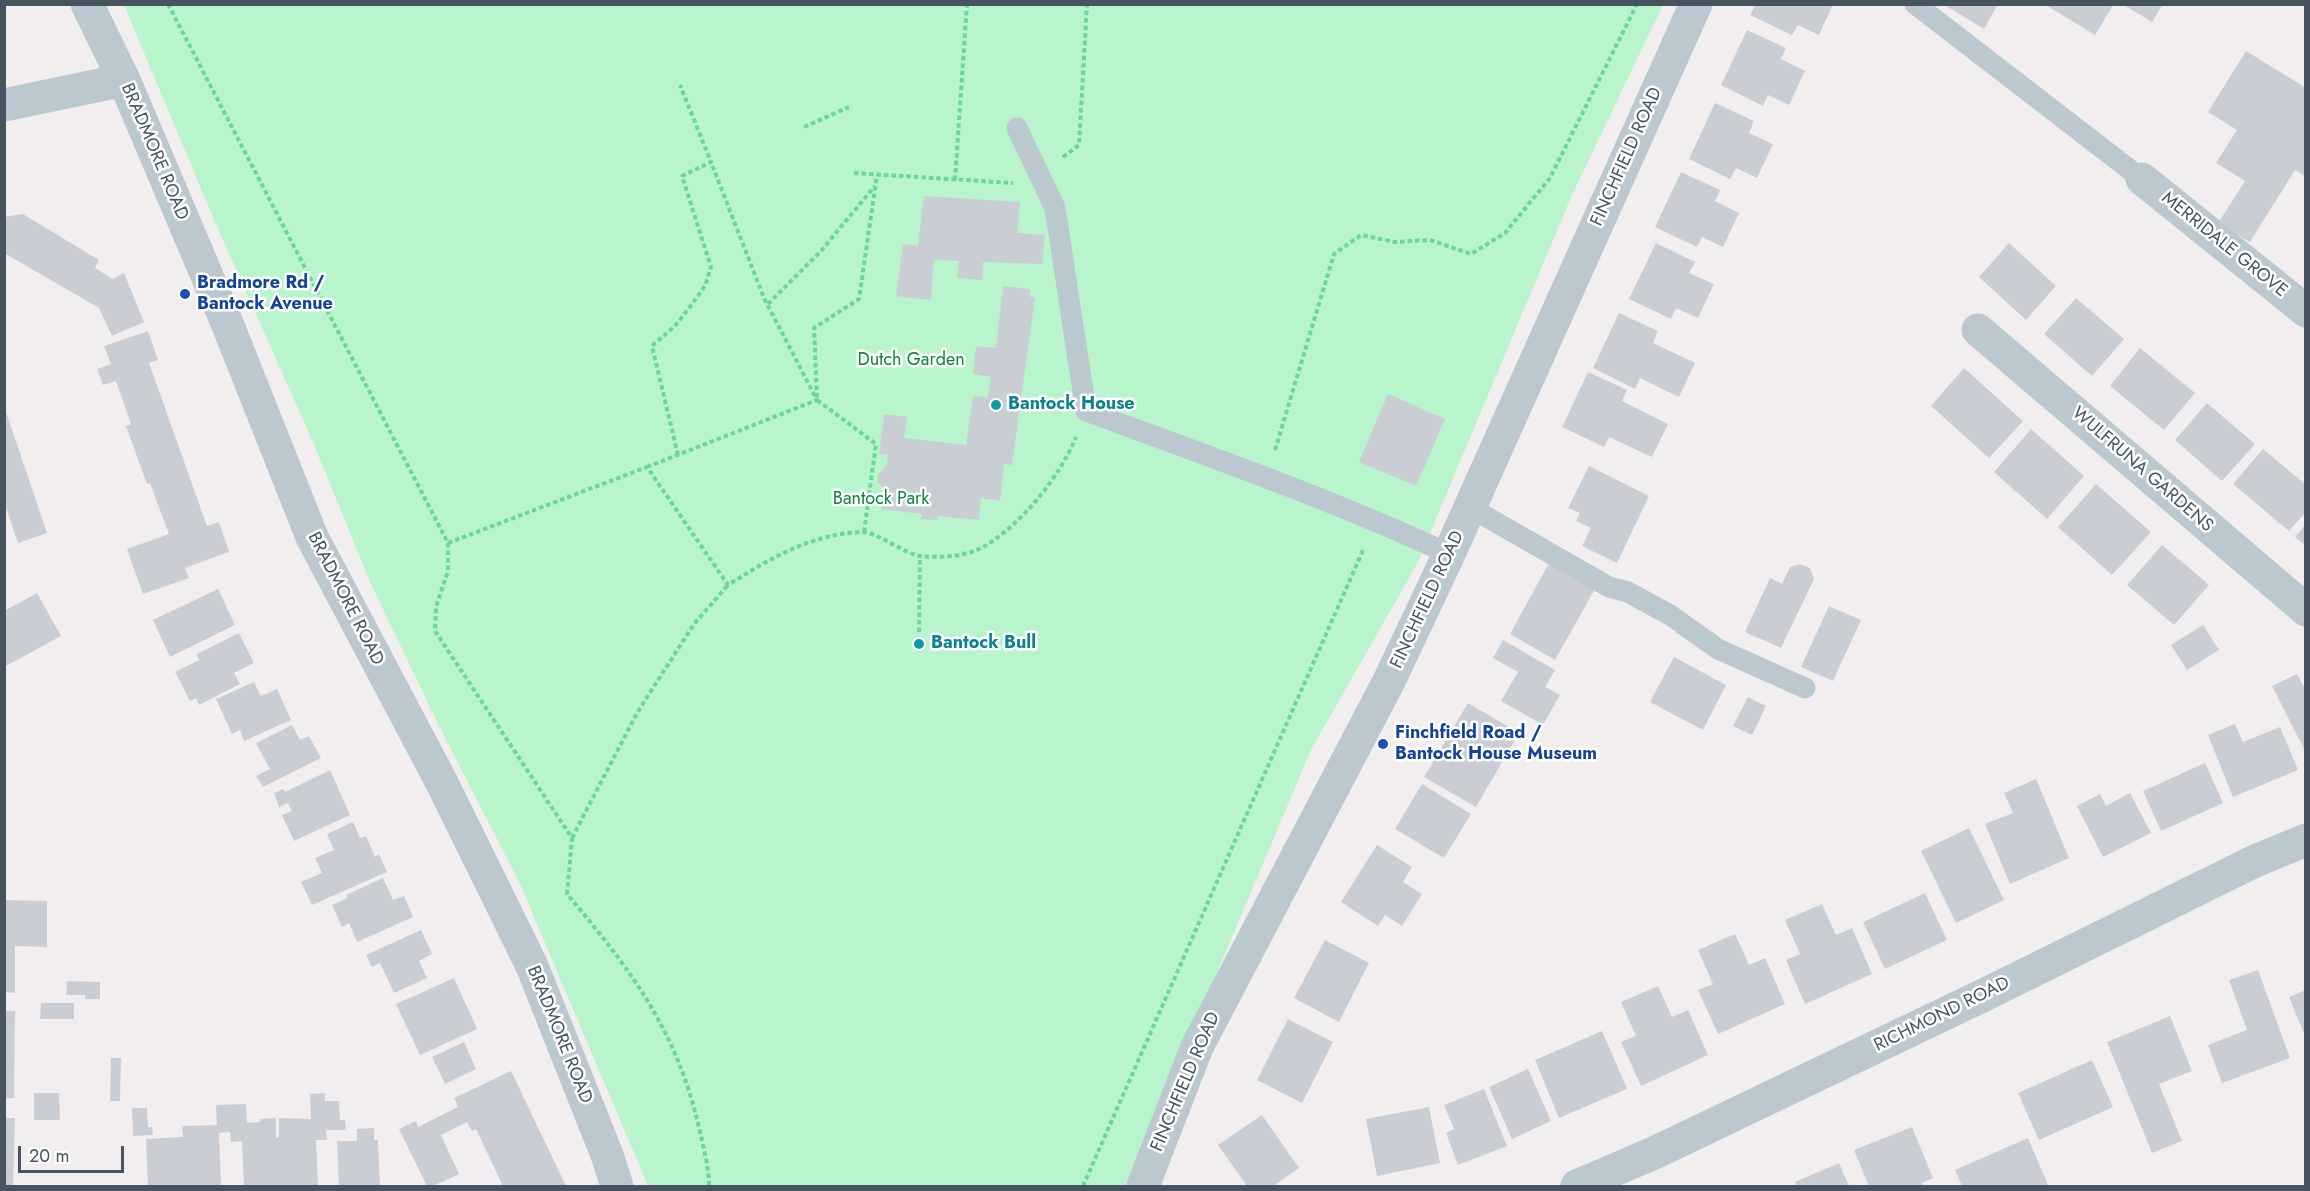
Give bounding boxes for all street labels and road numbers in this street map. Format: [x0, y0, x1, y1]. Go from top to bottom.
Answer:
street label: BRADMORE ROAD [115, 80, 193, 224]
street label: FINCHFIELD ROAD [1587, 84, 1667, 230]
street label: MERRIDALE GROVE [2157, 188, 2291, 302]
street label: WULFRUNA GARDENS [2067, 403, 2217, 537]
street label: FINCHFIELD ROAD [1387, 528, 1469, 672]
street label: BRADMORE ROAD [302, 529, 388, 669]
street label: BRADMORE ROAD [522, 963, 596, 1107]
street label: RICHMOND ROAD [1871, 973, 2013, 1057]
street label: FINCHFIELD ROAD [1147, 1009, 1225, 1155]

